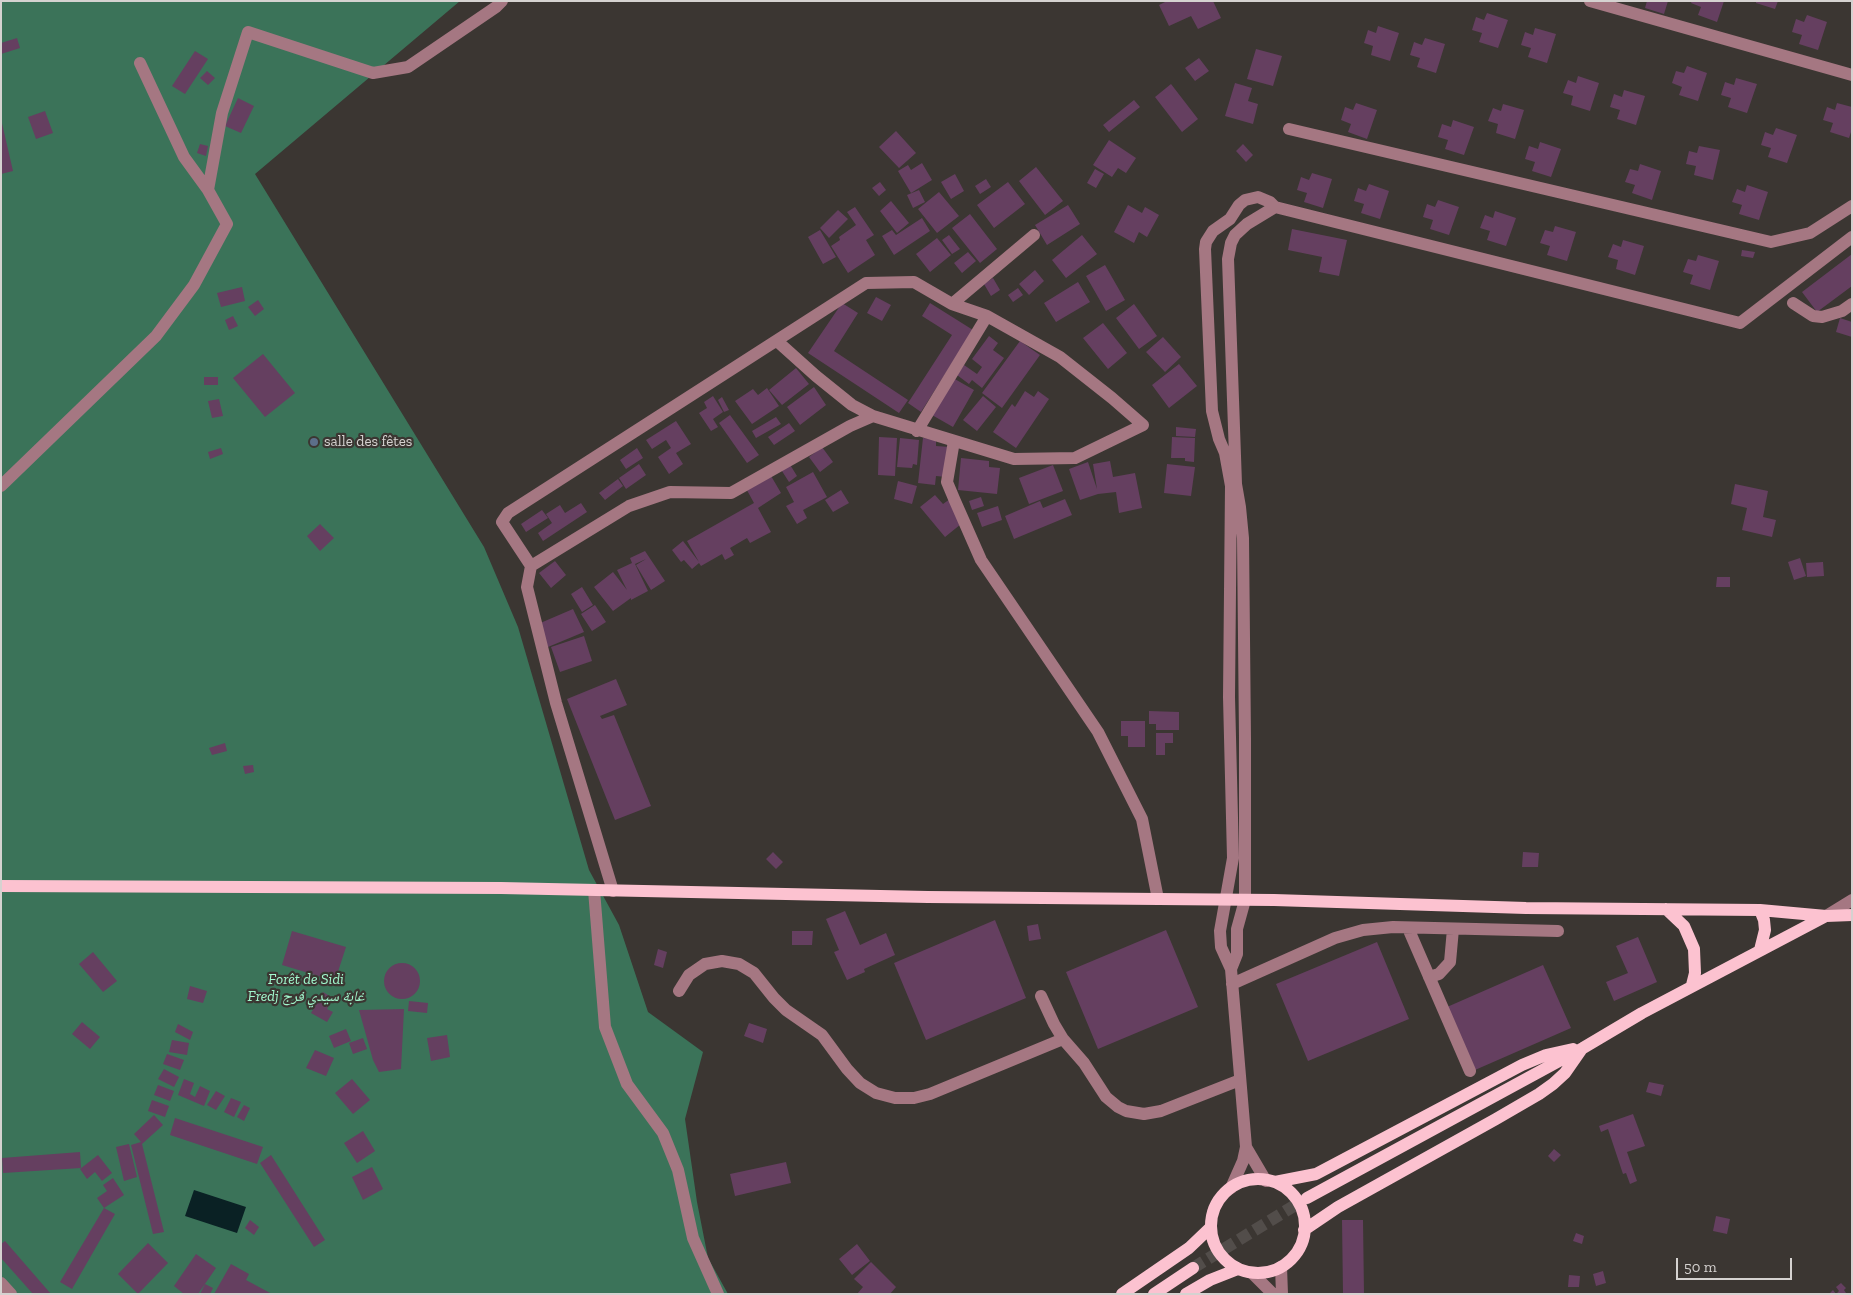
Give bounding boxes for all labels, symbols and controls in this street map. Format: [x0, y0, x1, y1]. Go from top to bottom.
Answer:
place label: salle des fêtes [324, 433, 412, 451]
marker: salle des fêtes [308, 436, 320, 448]
park label: Forêt de Sidi Fredj غابة سيدي فرج [248, 971, 364, 1006]
scale bar [1678, 1248, 1794, 1280]
text: 50 m [1684, 1258, 1717, 1276]

